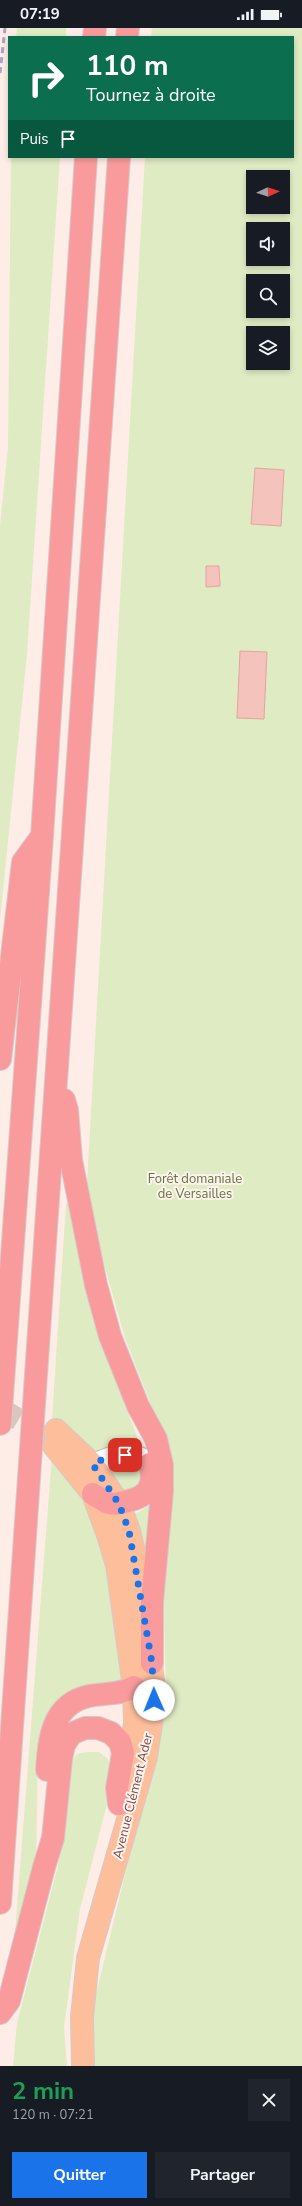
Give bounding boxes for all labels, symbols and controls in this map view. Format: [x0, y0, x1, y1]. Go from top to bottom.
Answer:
text: 07:19 [20, 4, 60, 24]
text: 110 m [86, 47, 169, 85]
icon: right [20, 52, 72, 104]
text: Tournez à droite [86, 83, 216, 107]
icon: arrive [57, 128, 79, 150]
text: Puis [20, 129, 49, 149]
north arrow [246, 170, 290, 214]
map controls [246, 170, 290, 370]
button: sound [246, 222, 290, 266]
button: search [246, 274, 290, 318]
button: layers [246, 326, 290, 370]
park label: Forêt domaniale de Versailles [148, 1170, 242, 1203]
pin [108, 1438, 142, 1472]
icon: arrive [114, 1444, 136, 1466]
position arrow [133, 1679, 175, 1721]
street label: Avenue Clément Ader [109, 1731, 157, 1861]
text: 2 min [12, 2075, 74, 2107]
button: close [248, 2079, 290, 2121]
text: 120 m · 07:21 [12, 2106, 94, 2124]
button: Quitter [12, 2152, 147, 2198]
button: Partager [155, 2152, 290, 2198]

